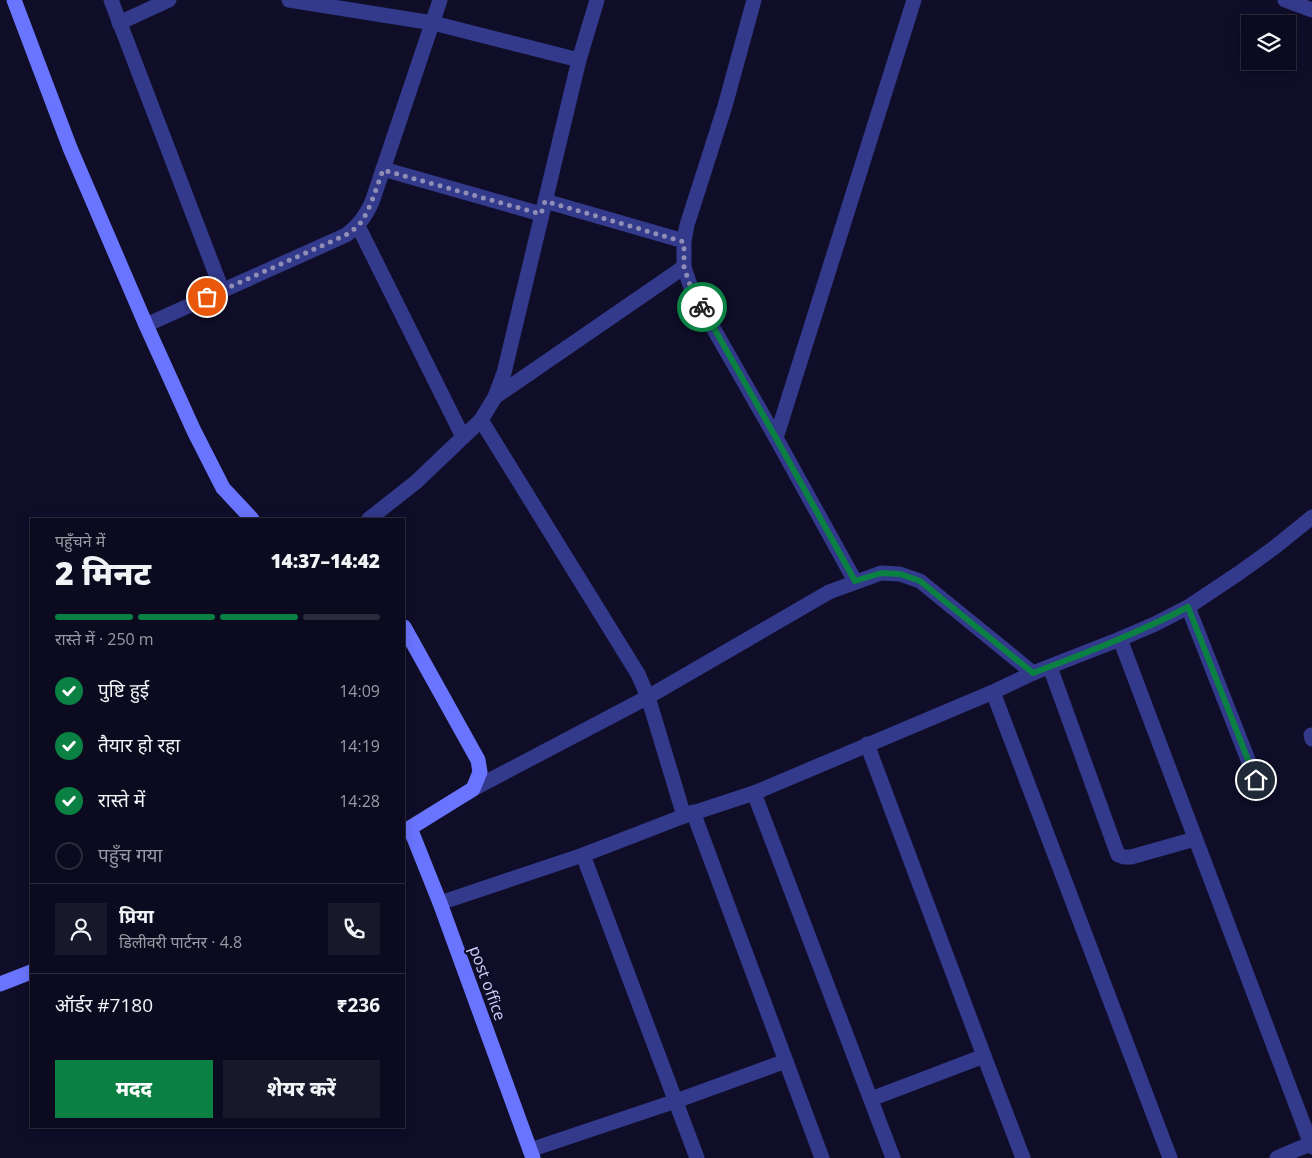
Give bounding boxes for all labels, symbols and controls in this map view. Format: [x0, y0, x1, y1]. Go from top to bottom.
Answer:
map controls [1241, 15, 1296, 70]
button: layers [1241, 15, 1296, 70]
pin [186, 276, 228, 318]
courier [677, 282, 727, 332]
icon: bag [193, 283, 221, 311]
icon: bike [688, 293, 716, 321]
text: पहुँचने में [55, 530, 105, 552]
text: 14:37–14:42 [270, 548, 380, 574]
text: 2 मिनट [55, 551, 151, 594]
text: रास्ते में · 250 m [55, 628, 154, 650]
icon: check [55, 677, 83, 705]
text: पुष्टि हुई [98, 677, 149, 703]
text: 14:09 [339, 680, 380, 702]
icon: check [55, 732, 83, 760]
text: तैयार हो रहा [98, 732, 180, 758]
text: 14:19 [339, 735, 380, 757]
pin [1235, 759, 1277, 801]
icon: home [1242, 766, 1270, 794]
icon: check [55, 787, 83, 815]
text: रास्ते में [98, 787, 145, 813]
text: 14:28 [339, 790, 380, 812]
text: पहुँच गया [98, 842, 163, 868]
button: person [55, 903, 107, 955]
text: प्रिया [119, 903, 154, 929]
button: phone [328, 903, 380, 955]
text: डिलीवरी पार्टनर · 4.8 [119, 931, 242, 953]
street label: post office [464, 943, 512, 1023]
text: ऑर्डर #7180 [55, 992, 153, 1018]
text: ₹236 [337, 992, 380, 1018]
button: मदद [55, 1060, 213, 1118]
button: शेयर करें [223, 1060, 380, 1118]

